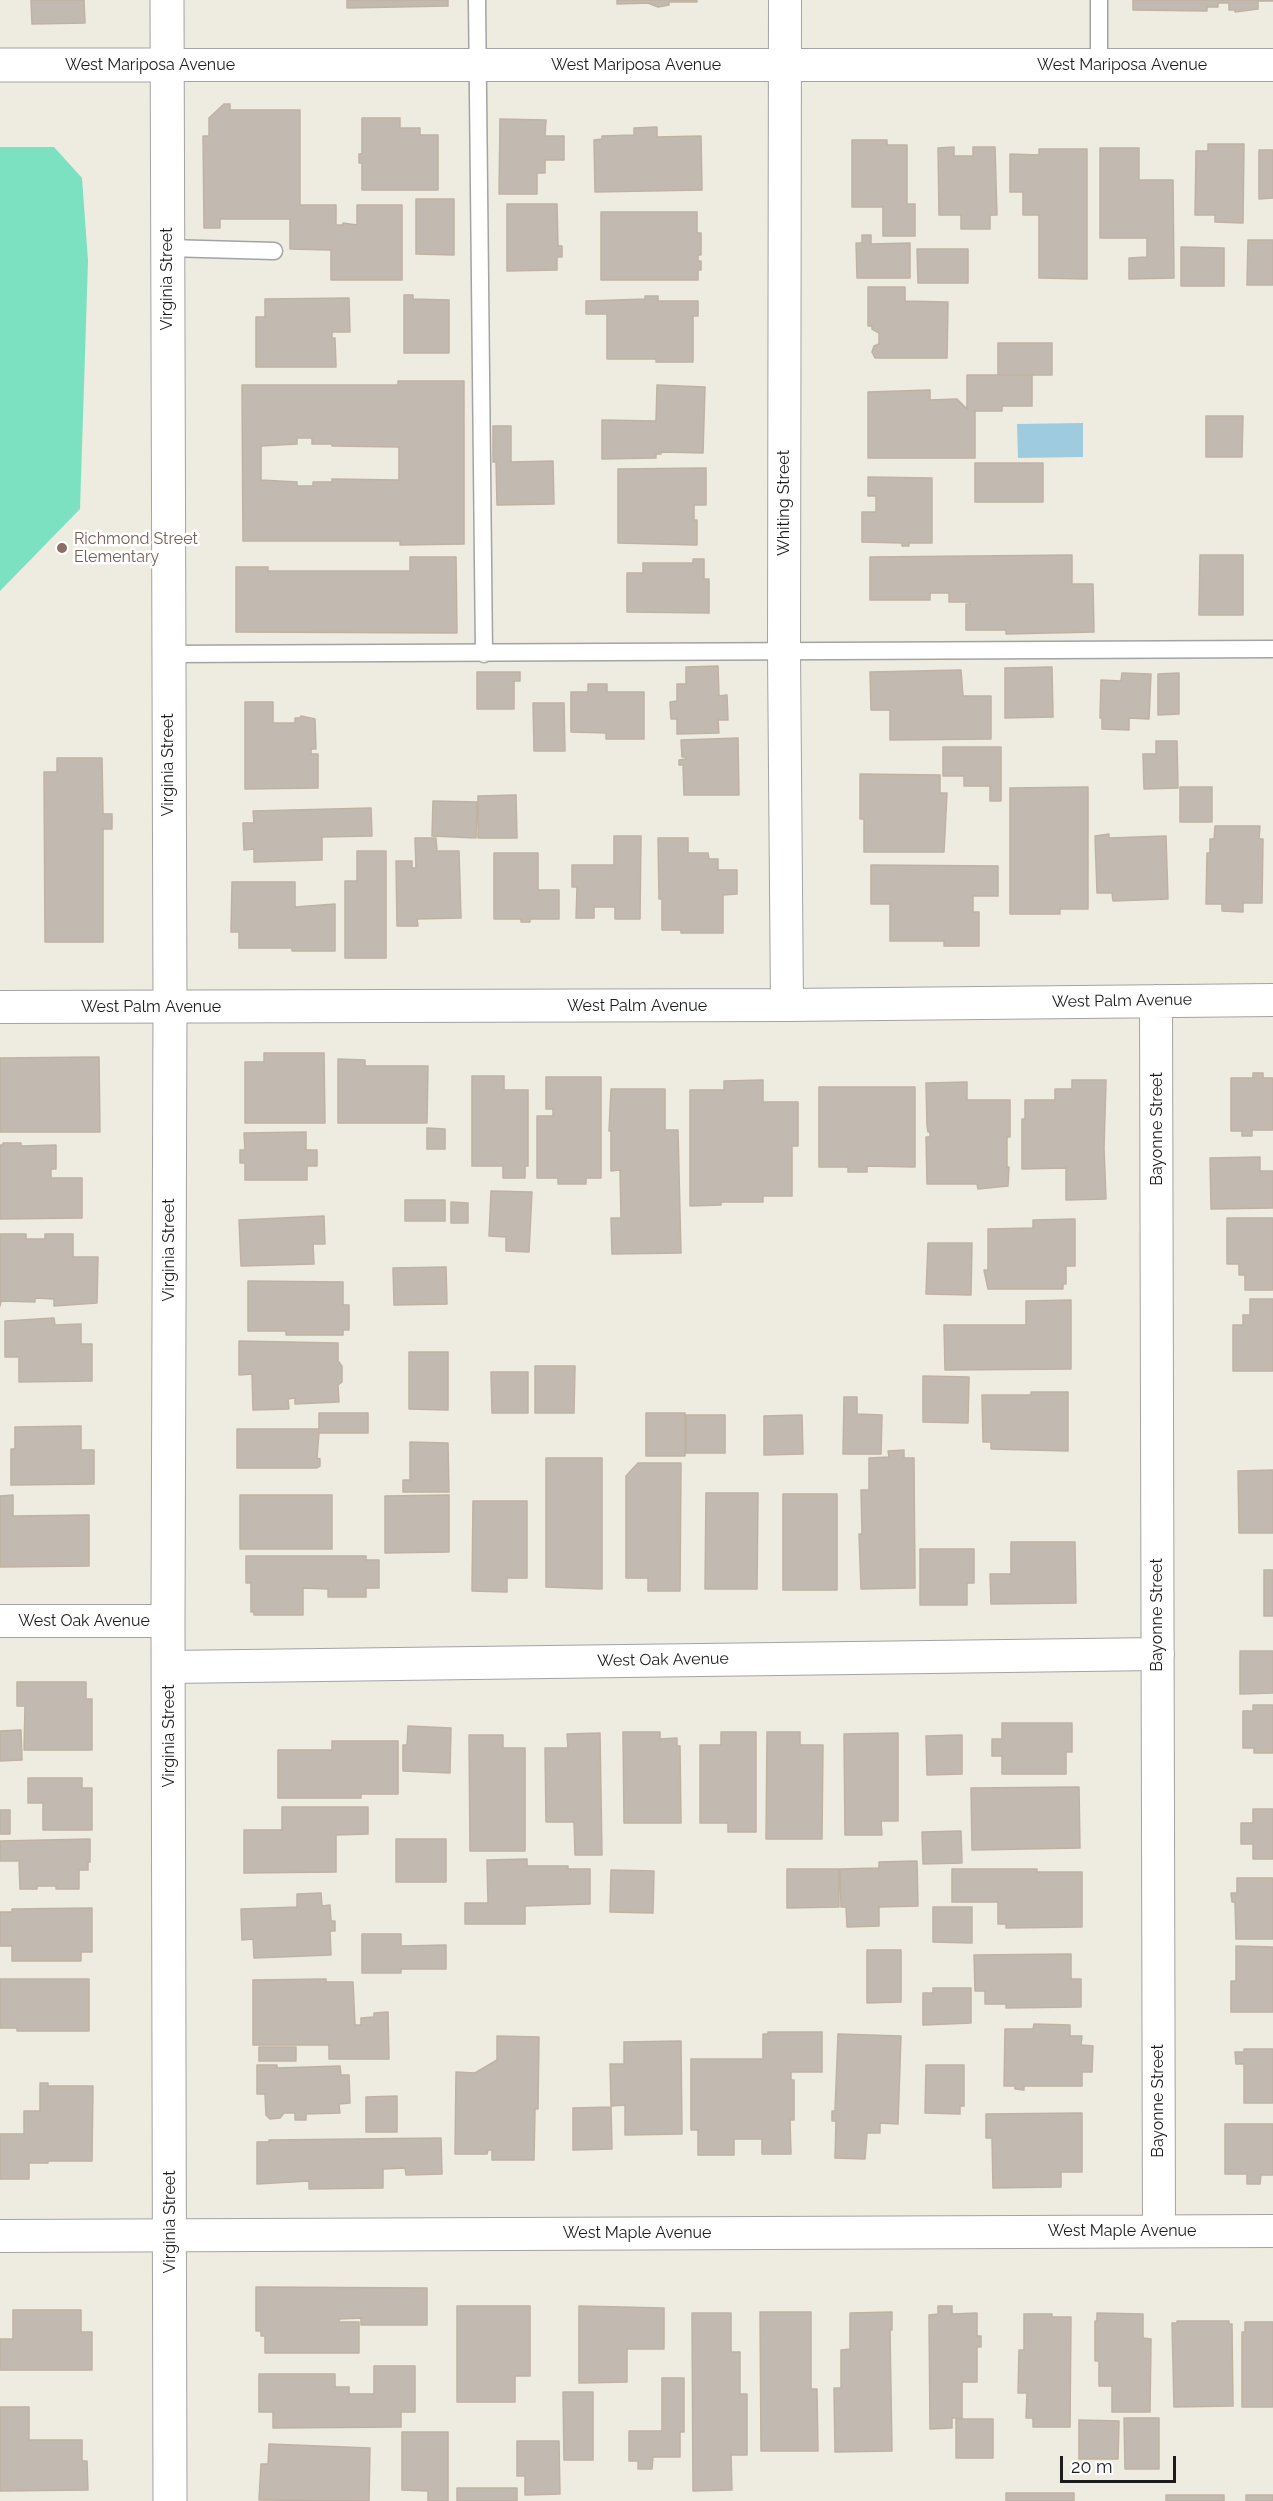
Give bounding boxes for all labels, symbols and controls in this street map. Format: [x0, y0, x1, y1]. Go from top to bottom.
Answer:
street label: West Mariposa Avenue [65, 55, 235, 75]
street label: West Mariposa Avenue [551, 55, 721, 75]
street label: West Mariposa Avenue [1037, 55, 1207, 75]
street label: Virginia Street [157, 227, 177, 331]
street label: Whiting Street [774, 450, 794, 556]
place label: Richmond Street Elementary [74, 529, 198, 567]
marker: Richmond Street Elementary [55, 541, 69, 555]
street label: Virginia Street [158, 713, 178, 817]
street label: West Palm Avenue [1052, 990, 1192, 1012]
street label: West Palm Avenue [567, 996, 707, 1016]
street label: West Palm Avenue [81, 997, 221, 1017]
street label: Bayonne Street [1147, 1072, 1167, 1186]
street label: Virginia Street [159, 1198, 179, 1302]
street label: Bayonne Street [1147, 1558, 1167, 1672]
street label: West Oak Avenue [18, 1611, 150, 1631]
street label: West Oak Avenue [597, 1649, 729, 1671]
street label: Virginia Street [159, 1684, 179, 1788]
street label: Bayonne Street [1148, 2044, 1168, 2158]
street label: Virginia Street [160, 2170, 180, 2274]
street label: West Maple Avenue [1048, 2221, 1196, 2241]
street label: West Maple Avenue [563, 2223, 711, 2243]
scale bar [1063, 2444, 1178, 2482]
text: 20 m [1071, 2456, 1113, 2477]

